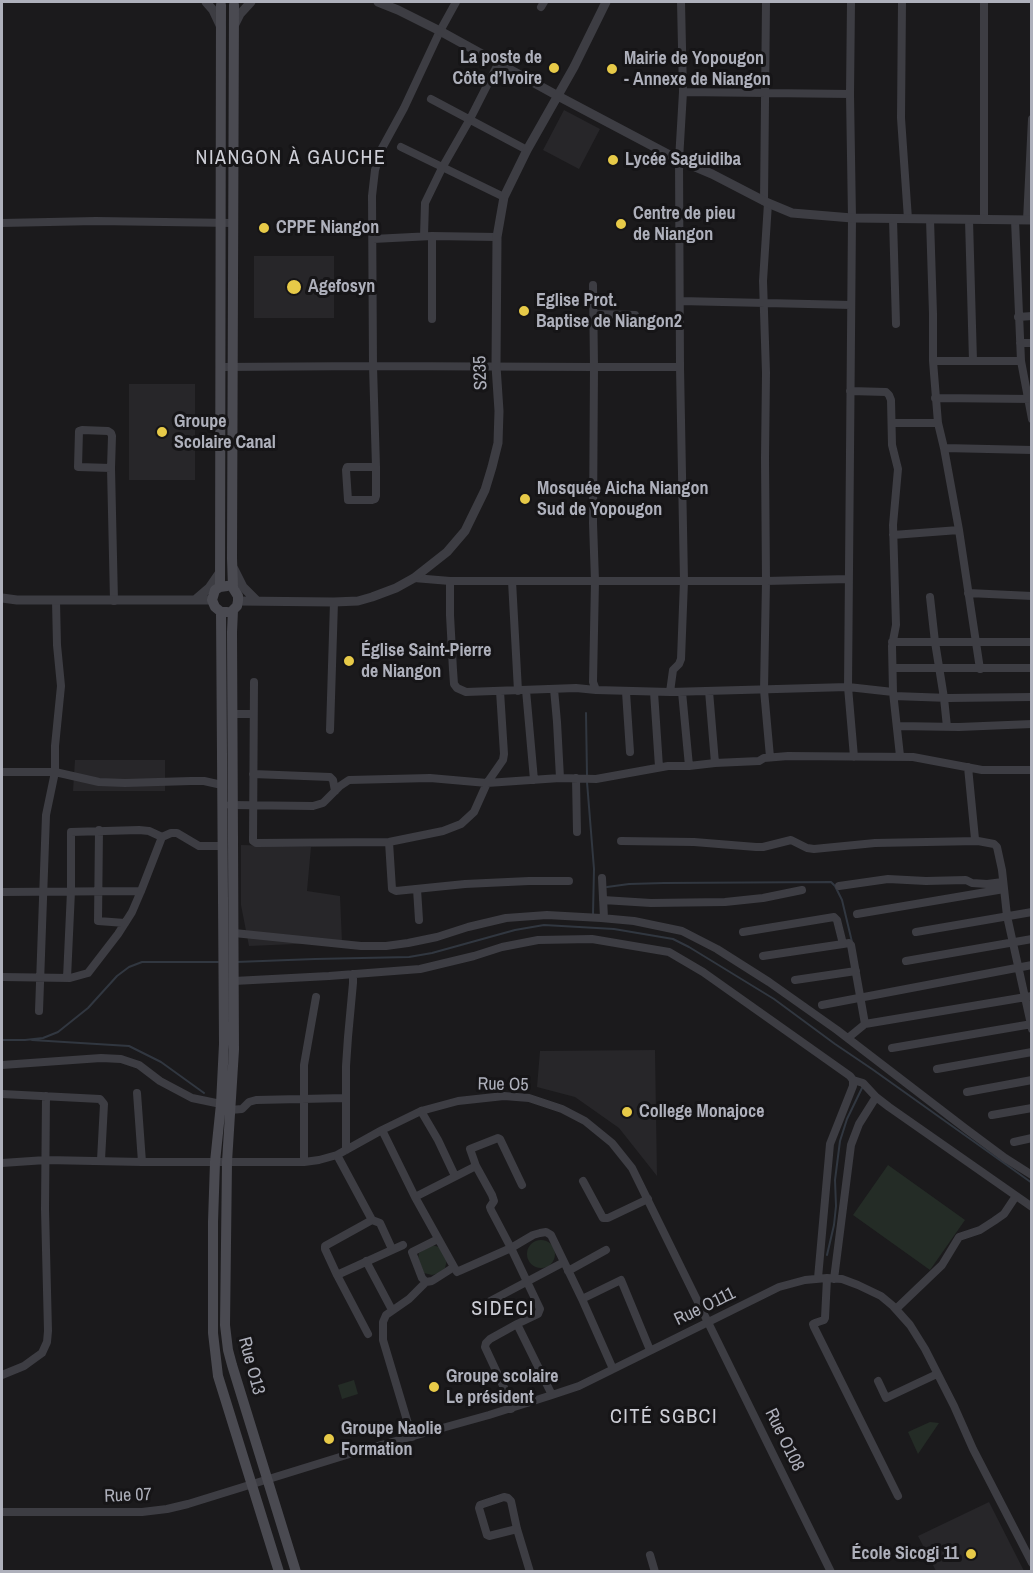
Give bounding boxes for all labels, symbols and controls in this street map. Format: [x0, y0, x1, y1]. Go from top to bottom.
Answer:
place label: La poste de Côte d’Ivoire [453, 47, 542, 90]
place label: Mairie de Yopougon - Annexe de Niangon [624, 48, 771, 90]
marker: La poste de Côte d’Ivoire [547, 61, 561, 75]
marker: Mairie de Yopougon - Annexe de Niangon [605, 62, 619, 76]
district label: NIANGON À GAUCHE [196, 147, 386, 171]
place label: Lycée Saguidiba [625, 149, 741, 171]
marker: Lycée Saguidiba [606, 153, 620, 167]
place label: Centre de pieu de Niangon [633, 203, 736, 246]
place label: CPPE Niangon [276, 217, 379, 239]
marker: Centre de pieu de Niangon [614, 217, 628, 231]
marker: CPPE Niangon [257, 221, 271, 235]
place label: Agefosyn [308, 276, 375, 298]
marker: Agefosyn [285, 278, 303, 296]
place label: Eglise Prot. Baptise de Niangon2 [536, 290, 682, 332]
marker: Eglise Prot. Baptise de Niangon2 [517, 304, 531, 318]
street label: S235 [470, 355, 492, 391]
place label: Groupe Scolaire Canal [174, 411, 276, 454]
marker: Groupe Scolaire Canal [155, 425, 169, 439]
place label: Mosquée Aicha Niangon Sud de Yopougon [537, 478, 708, 520]
marker: Mosquée Aicha Niangon Sud de Yopougon [518, 492, 532, 506]
place label: Église Saint-Pierre de Niangon [361, 640, 491, 682]
marker: Église Saint-Pierre de Niangon [342, 654, 356, 668]
street label: Rue O5 [477, 1074, 529, 1096]
place label: College Monajoce [639, 1101, 764, 1123]
marker: College Monajoce [620, 1105, 634, 1119]
street label: Rue O111 [671, 1283, 739, 1331]
district label: SIDECI [471, 1298, 535, 1322]
street label: Rue O13 [233, 1335, 269, 1397]
place label: Groupe scolaire Le président [446, 1366, 558, 1408]
marker: Groupe scolaire Le président [427, 1380, 441, 1394]
street label: Rue O108 [760, 1405, 808, 1475]
district label: CITÉ SGBCI [610, 1406, 718, 1430]
place label: Groupe Naolie Formation [341, 1418, 442, 1460]
marker: Groupe Naolie Formation [322, 1432, 336, 1446]
street label: Rue 07 [104, 1484, 152, 1508]
place label: École Sicogi 11 [852, 1543, 959, 1565]
marker: École Sicogi 11 [964, 1547, 978, 1561]

